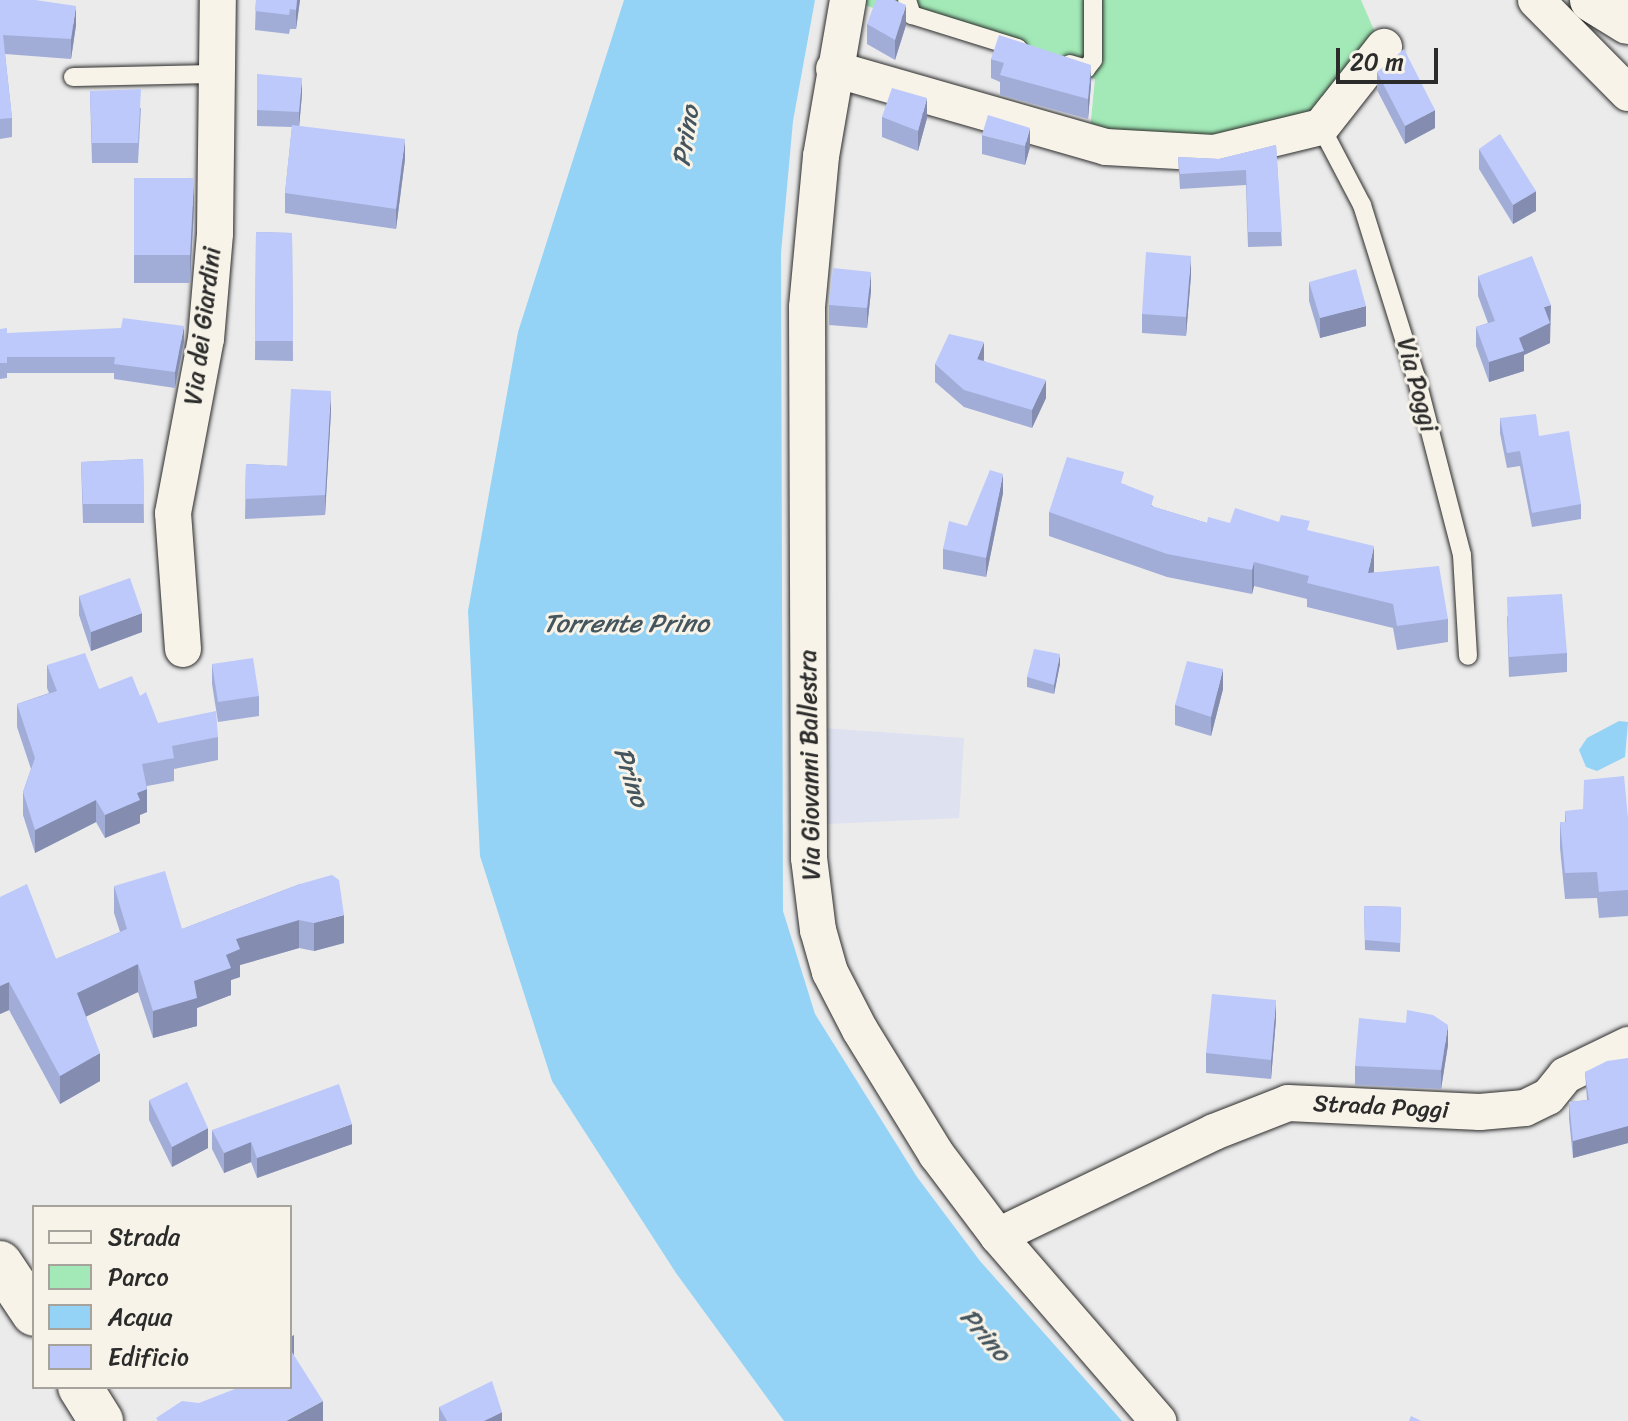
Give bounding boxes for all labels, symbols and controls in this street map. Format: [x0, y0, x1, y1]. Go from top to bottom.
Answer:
scale bar [1340, 32, 1442, 82]
text: 20 m [1350, 41, 1404, 83]
water label: Prino [666, 104, 706, 168]
street label: Via dei Giardini [179, 245, 227, 407]
street label: Via Poggi [1391, 335, 1443, 435]
water label: Torrente Prino [543, 608, 709, 640]
street label: Via Giovanni Ballestra [794, 650, 826, 880]
water label: Prino [607, 743, 655, 811]
street label: Strada Poggi [1312, 1089, 1450, 1125]
legend [32, 1205, 292, 1389]
text: Strada [108, 1216, 180, 1258]
text: Parco [108, 1256, 169, 1298]
text: Acqua [108, 1296, 172, 1338]
water label: Prino [953, 1302, 1017, 1368]
text: Edificio [108, 1336, 189, 1378]

